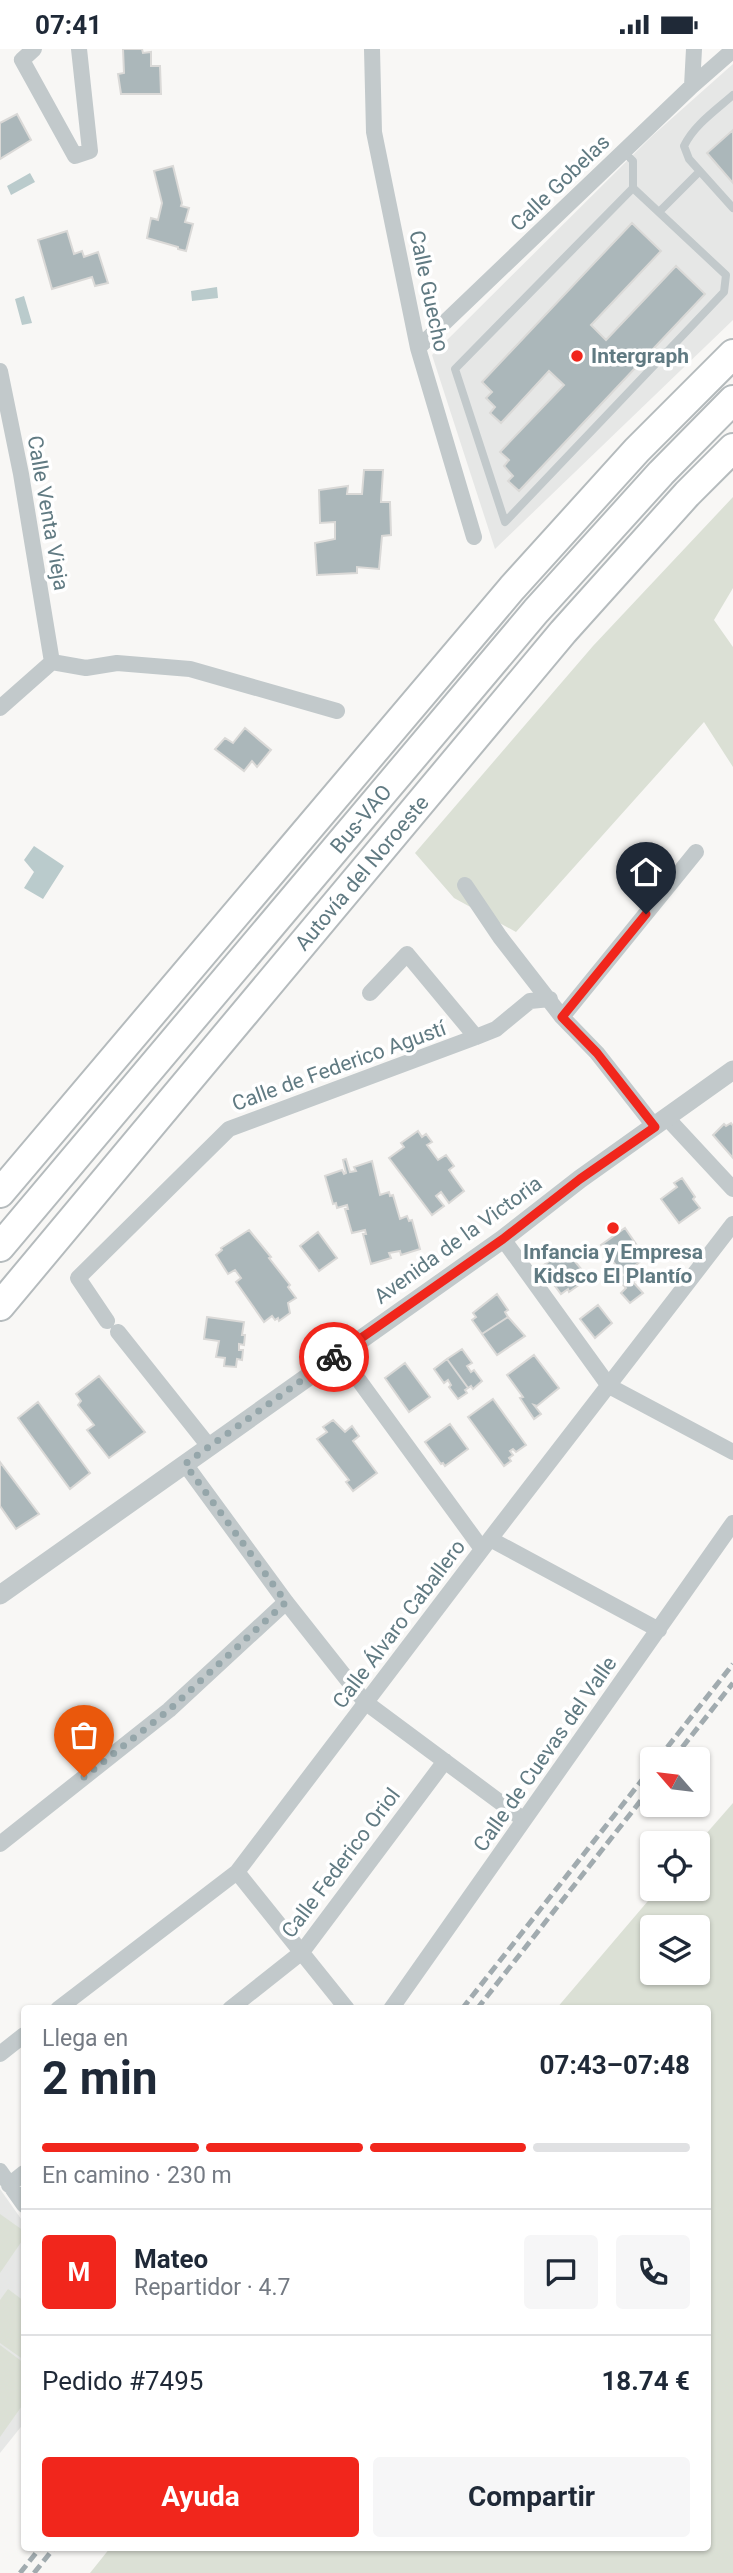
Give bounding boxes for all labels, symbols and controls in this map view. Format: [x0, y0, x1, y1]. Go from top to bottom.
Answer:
text: 07:41 [35, 10, 102, 40]
street label: Calle Gobelas [506, 130, 614, 236]
street label: Calle Guecho [404, 228, 454, 354]
place label: Intergraph [591, 344, 689, 368]
marker: Intergraph [569, 348, 585, 364]
street label: Calle Venta Vieja [23, 434, 73, 592]
street label: Bus-VAO [325, 780, 397, 858]
street label: Autovía del Noroeste [290, 791, 434, 955]
pin [616, 842, 676, 914]
icon: home [627, 853, 665, 891]
street label: Calle de Federico Agustí [229, 1016, 450, 1116]
street label: Avenida de la Victoria [370, 1171, 546, 1309]
marker: Infancia y Empresa Kidsco El Plantío [605, 1220, 621, 1236]
place label: Infancia y Empresa Kidsco El Plantío [523, 1240, 703, 1288]
courier [299, 1322, 369, 1392]
icon: bike [315, 1338, 353, 1376]
street label: Calle Álvaro Caballero [328, 1535, 470, 1713]
street label: Calle de Cuevas del Valle [468, 1652, 622, 1856]
pin [54, 1705, 114, 1777]
icon: bag [65, 1716, 103, 1754]
north arrow [640, 1747, 710, 1817]
map controls [640, 1747, 710, 1985]
street label: Calle Federico Oriol [277, 1783, 405, 1943]
button: locate [640, 1831, 710, 1901]
button: layers [640, 1915, 710, 1985]
text: Llega en [42, 2025, 128, 2052]
text: 07:43–07:48 [540, 2050, 690, 2080]
text: 2 min [42, 2051, 158, 2105]
text: En camino · 230 m [42, 2162, 232, 2189]
button: chat [524, 2235, 598, 2309]
button: phone [616, 2235, 690, 2309]
text: Mateo [134, 2244, 208, 2274]
text: M [68, 2257, 90, 2287]
text: Repartidor · 4.7 [134, 2274, 291, 2301]
text: Pedido #7495 [42, 2366, 203, 2396]
text: 18.74 € [601, 2366, 690, 2396]
button: Ayuda [42, 2457, 359, 2537]
button: Compartir [373, 2457, 690, 2537]

